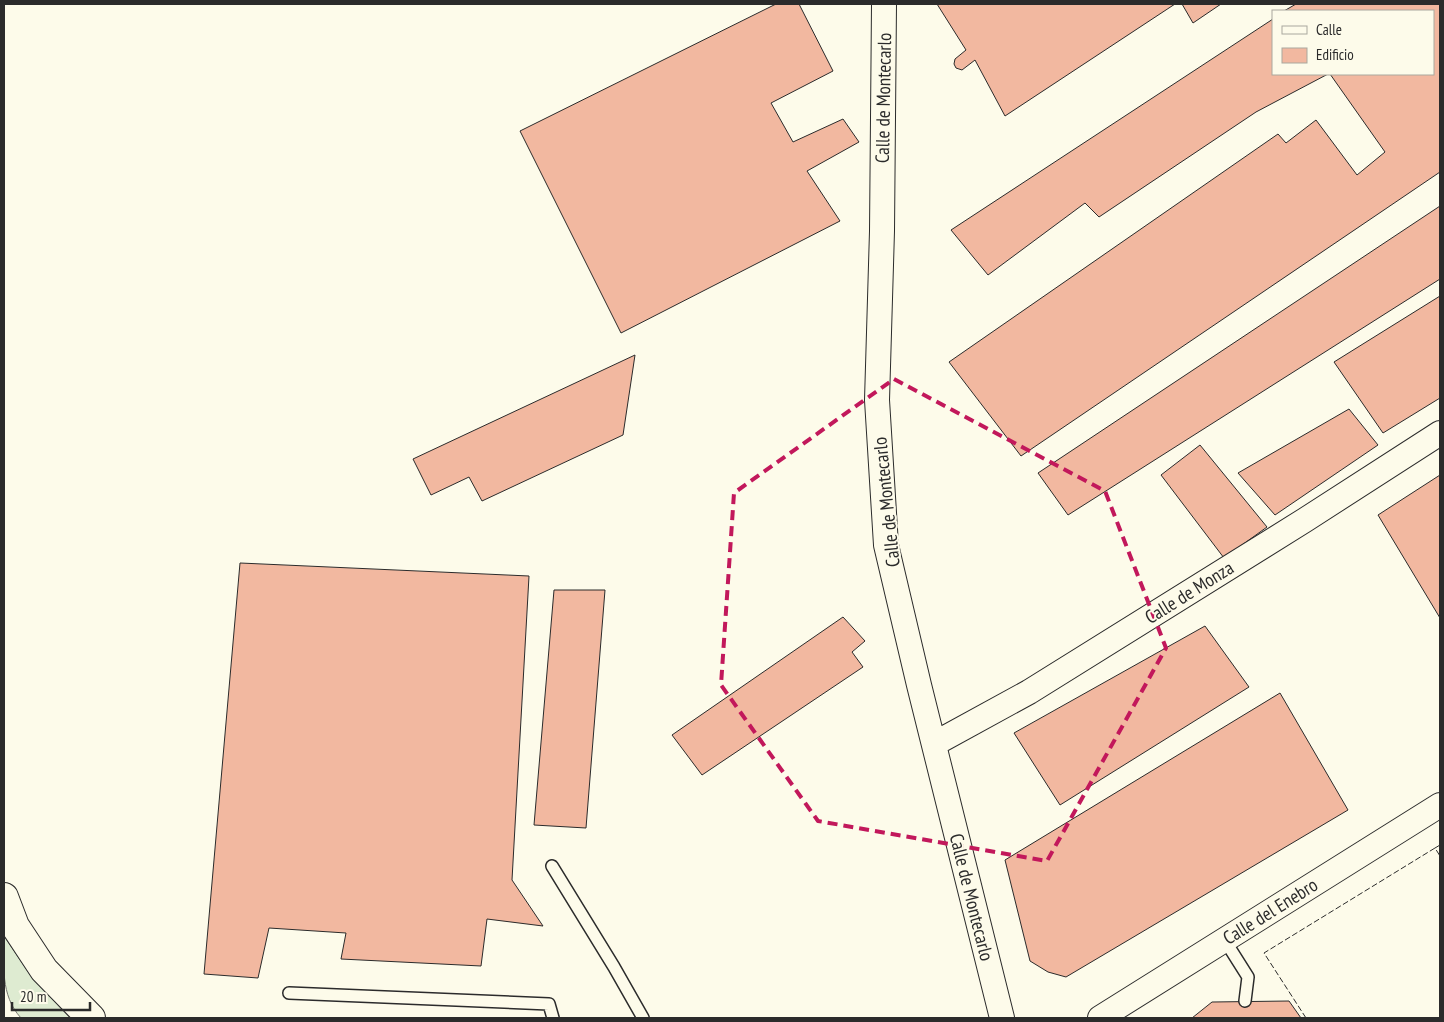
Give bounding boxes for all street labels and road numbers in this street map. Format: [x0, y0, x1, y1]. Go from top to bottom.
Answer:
street label: Calle de Montecarlo [870, 33, 896, 163]
street label: Calle de Montecarlo [867, 436, 905, 568]
street label: Calle de Monza [1140, 555, 1238, 629]
street label: Calle de Montecarlo [945, 831, 999, 963]
street label: Calle del Enebro [1218, 872, 1322, 950]

